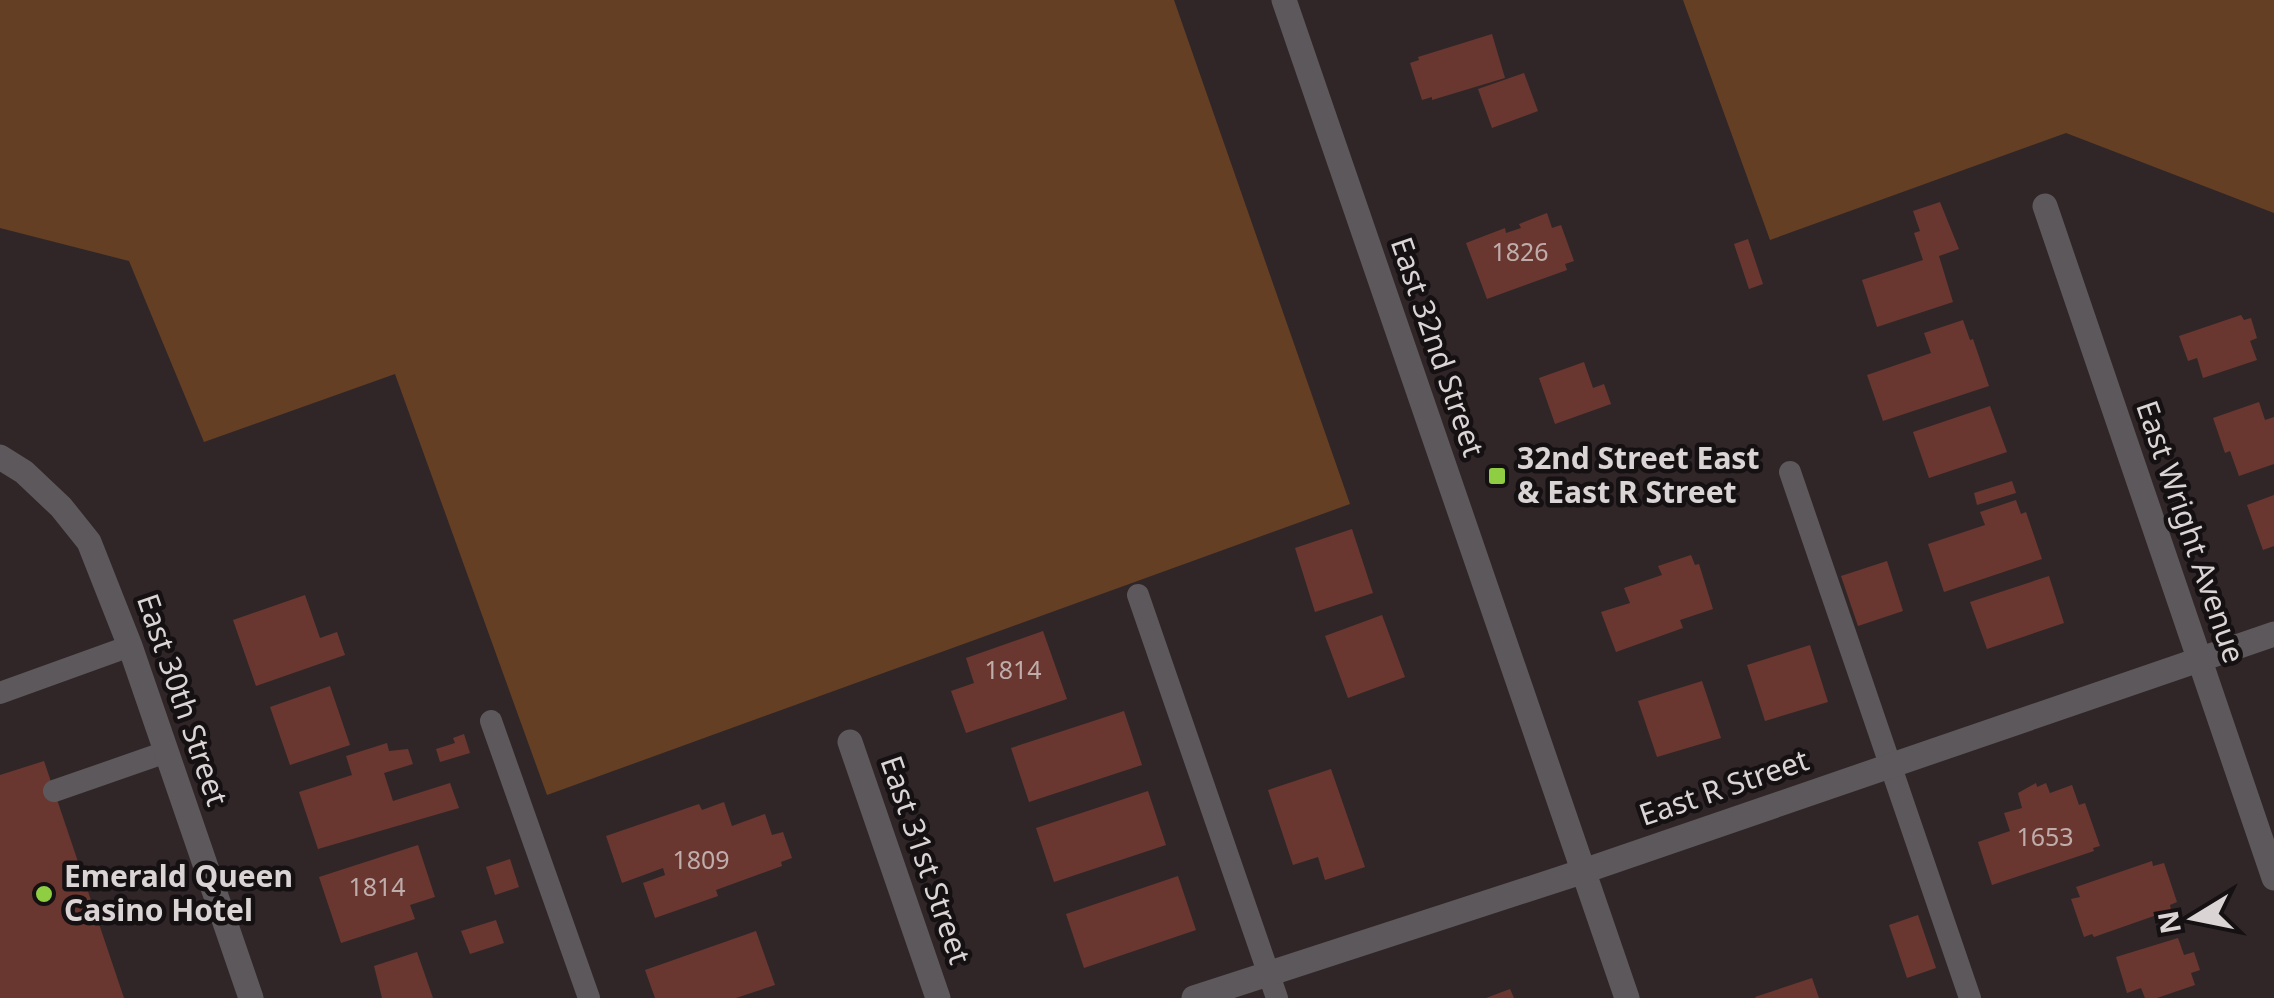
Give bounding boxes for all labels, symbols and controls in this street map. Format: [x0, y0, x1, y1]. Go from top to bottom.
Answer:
street label: East 32nd Street [1382, 231, 1495, 462]
house number: 1826 [1491, 234, 1549, 268]
street label: East Wright Avenue [2127, 395, 2256, 668]
place label: 32nd Street East & East R Street [1517, 437, 1759, 512]
marker: 32nd Street East & East R Street [1486, 465, 1508, 487]
street label: East 30th Street [128, 588, 239, 811]
house number: 1814 [984, 652, 1042, 686]
street label: East R Street [1633, 738, 1814, 835]
street label: East 31st Street [872, 750, 981, 969]
house number: 1653 [2016, 819, 2074, 853]
house number: 1809 [672, 842, 730, 876]
place label: Emerald Queen Casino Hotel [64, 855, 293, 930]
north arrow [2144, 868, 2244, 968]
house number: 1814 [348, 869, 406, 903]
marker: Emerald Queen Casino Hotel [33, 883, 55, 905]
text: N [2148, 908, 2189, 937]

